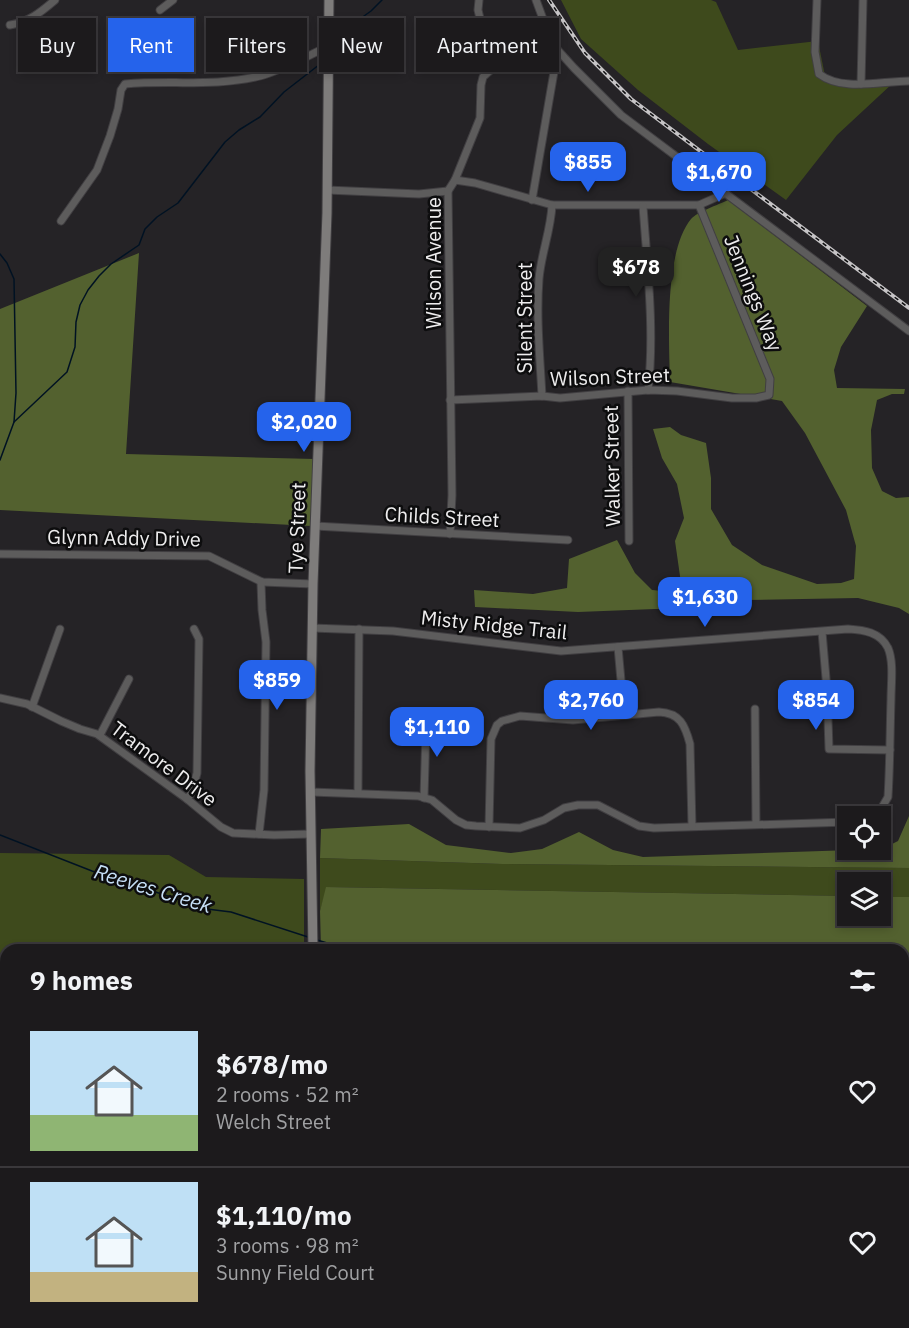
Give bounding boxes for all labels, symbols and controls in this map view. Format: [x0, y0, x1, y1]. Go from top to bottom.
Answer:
chip: Buy [18, 18, 96, 72]
chip: Rent [108, 18, 194, 72]
chip: Filters [206, 18, 307, 72]
chip: New [319, 18, 404, 72]
chip: Apartment [416, 18, 559, 72]
pin: $855 [552, 142, 624, 193]
text: $855 [564, 148, 612, 175]
pin: $1,670 [670, 152, 768, 203]
text: $1,670 [686, 158, 752, 185]
street label: Wilson Avenue [420, 197, 447, 329]
street label: Jennings Way [718, 231, 789, 355]
pin: $678 [600, 247, 672, 298]
text: $678 [612, 253, 660, 280]
street label: Silent Street [511, 263, 538, 374]
street label: Wilson Street [549, 361, 670, 392]
pin: $2,020 [255, 402, 353, 453]
street label: Walker Street [597, 405, 626, 527]
text: $2,020 [271, 408, 337, 435]
street label: Tye Street [281, 482, 312, 574]
street label: Childs Street [384, 500, 500, 533]
street label: Glynn Addy Drive [47, 523, 201, 552]
pin: $1,630 [656, 577, 754, 628]
text: $1,630 [672, 583, 738, 610]
street label: Misty Ridge Trail [420, 603, 569, 646]
pin: $859 [241, 660, 313, 711]
text: $859 [253, 666, 301, 693]
pin: $2,760 [542, 680, 640, 731]
pin: $854 [780, 680, 852, 731]
text: $2,760 [558, 686, 624, 713]
text: $854 [792, 686, 840, 713]
pin: $1,110 [388, 707, 486, 758]
text: $1,110 [404, 713, 470, 740]
street label: Tramore Drive [106, 715, 223, 812]
map controls [837, 806, 891, 926]
button: locate [837, 806, 891, 860]
water label: Reeves Creek [91, 857, 217, 920]
button: layers [837, 872, 891, 926]
text: 9 homes [30, 963, 133, 997]
icon: filters [846, 964, 879, 997]
text: $678/mo [216, 1047, 328, 1081]
icon: home [78, 1055, 150, 1127]
icon: heart [846, 1075, 879, 1108]
text: 2 rooms · 52 m² [216, 1081, 359, 1108]
text: Welch Street [216, 1108, 331, 1135]
text: $1,110/mo [216, 1198, 352, 1232]
icon: home [78, 1206, 150, 1278]
icon: heart [846, 1226, 879, 1259]
text: 3 rooms · 98 m² [216, 1232, 359, 1259]
text: Sunny Field Court [216, 1259, 375, 1286]

